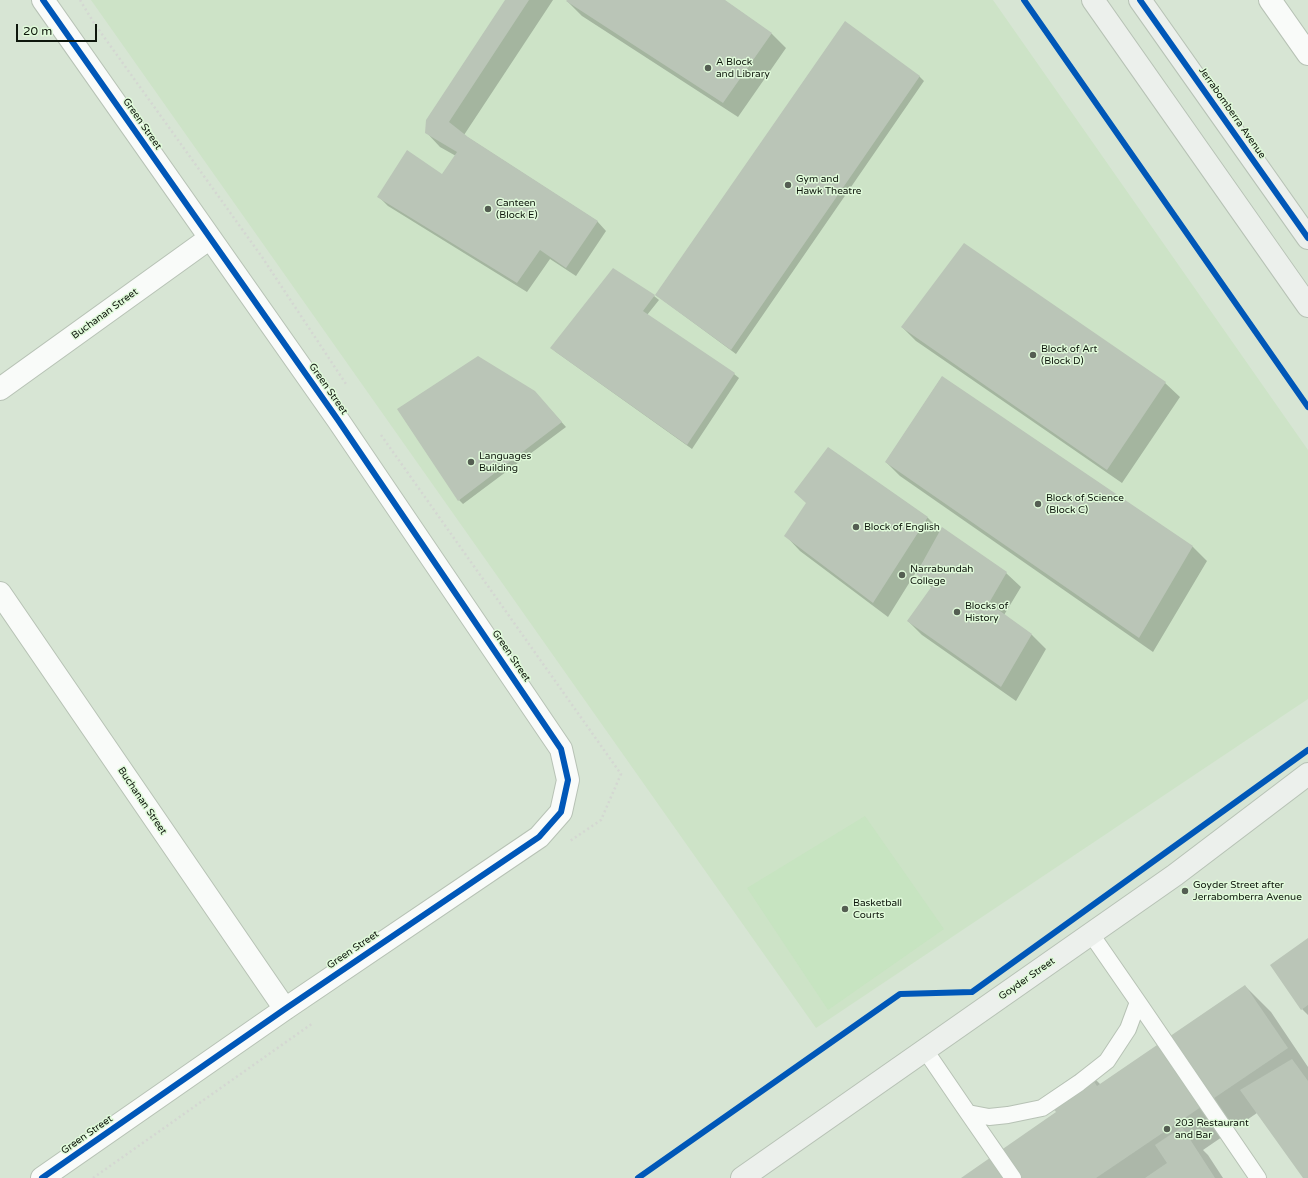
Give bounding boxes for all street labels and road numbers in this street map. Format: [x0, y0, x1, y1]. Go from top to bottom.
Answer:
street label: Jerrabomberra Avenue [1196, 65, 1268, 161]
street label: Green Street [120, 96, 164, 152]
street label: Buchanan Street [70, 286, 140, 342]
street label: Green Street [306, 361, 350, 417]
street label: Green Street [489, 628, 533, 684]
street label: Buchanan Street [115, 765, 169, 837]
street label: Green Street [325, 928, 381, 972]
street label: Goyder Street [997, 955, 1057, 1003]
street label: Green Street [59, 1113, 115, 1157]

